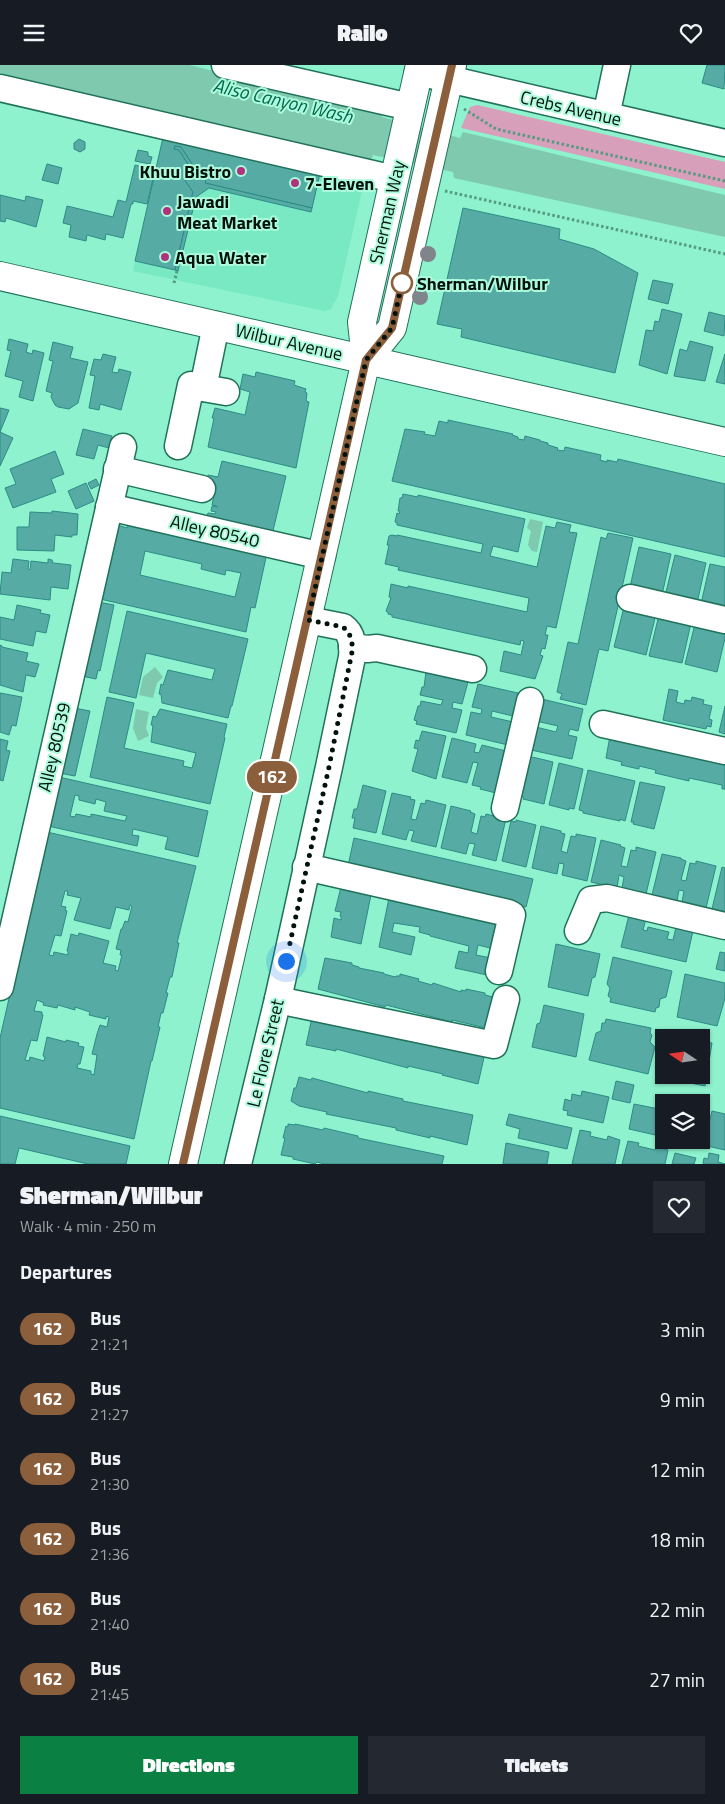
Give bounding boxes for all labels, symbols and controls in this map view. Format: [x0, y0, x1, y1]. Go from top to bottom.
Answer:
text: Railo [337, 16, 388, 50]
icon: menu [20, 19, 48, 47]
icon: heart [677, 19, 705, 47]
water label: Aliso Canyon Wash [210, 70, 356, 130]
street label: Crebs Avenue [518, 83, 624, 133]
street label: Sherman Way [362, 157, 412, 267]
place label: Khuu Bistro [140, 158, 231, 185]
marker: Khuu Bistro [235, 165, 247, 177]
place label: 7-Eleven [305, 170, 374, 197]
marker: 7-Eleven [289, 177, 301, 189]
place label: Jawadi Meat Market [177, 188, 278, 236]
marker: Jawadi Meat Market [161, 205, 173, 217]
place label: Aqua Water [175, 244, 267, 271]
marker: Aqua Water [159, 251, 171, 263]
place label: Sherman/Wilbur [417, 270, 548, 297]
marker: Sherman/Wilbur [391, 272, 413, 294]
street label: Wilbur Avenue [233, 317, 345, 367]
street label: Alley 80540 [168, 508, 262, 554]
street label: Alley 80539 [31, 700, 77, 794]
line badge: 162 [243, 761, 301, 793]
text: 162 [257, 763, 287, 790]
your location [274, 949, 299, 974]
street label: Le Flore Street [239, 996, 291, 1110]
north arrow [655, 1029, 710, 1084]
map controls [655, 1029, 710, 1149]
button: layers [655, 1094, 710, 1149]
text: Sherman/Wilbur [20, 1177, 203, 1213]
button: heart [653, 1181, 705, 1233]
text: Walk · 4 min · 250 m [20, 1214, 156, 1238]
text: Departures [20, 1257, 112, 1286]
text: Bus [90, 1303, 121, 1332]
text: 162 [32, 1315, 63, 1342]
text: 3 min [660, 1315, 705, 1344]
text: 21:21 [90, 1332, 129, 1356]
text: Bus [90, 1373, 121, 1402]
text: 162 [32, 1385, 63, 1412]
text: 9 min [660, 1385, 705, 1414]
text: 21:27 [90, 1402, 129, 1426]
text: Bus [90, 1443, 121, 1472]
text: 162 [32, 1455, 63, 1482]
text: 12 min [649, 1455, 705, 1484]
text: 21:30 [90, 1472, 129, 1496]
text: Bus [90, 1513, 121, 1542]
text: 162 [32, 1525, 63, 1552]
text: 18 min [649, 1525, 705, 1554]
text: 21:36 [90, 1542, 129, 1566]
text: Bus [90, 1583, 121, 1612]
text: 162 [32, 1595, 63, 1622]
text: 22 min [649, 1595, 705, 1624]
text: 21:40 [90, 1612, 129, 1636]
text: Bus [90, 1653, 121, 1682]
text: 162 [32, 1665, 63, 1692]
text: 27 min [649, 1665, 705, 1694]
text: 21:45 [90, 1682, 129, 1706]
button: Directions [20, 1736, 358, 1794]
button: Tickets [368, 1736, 705, 1794]

